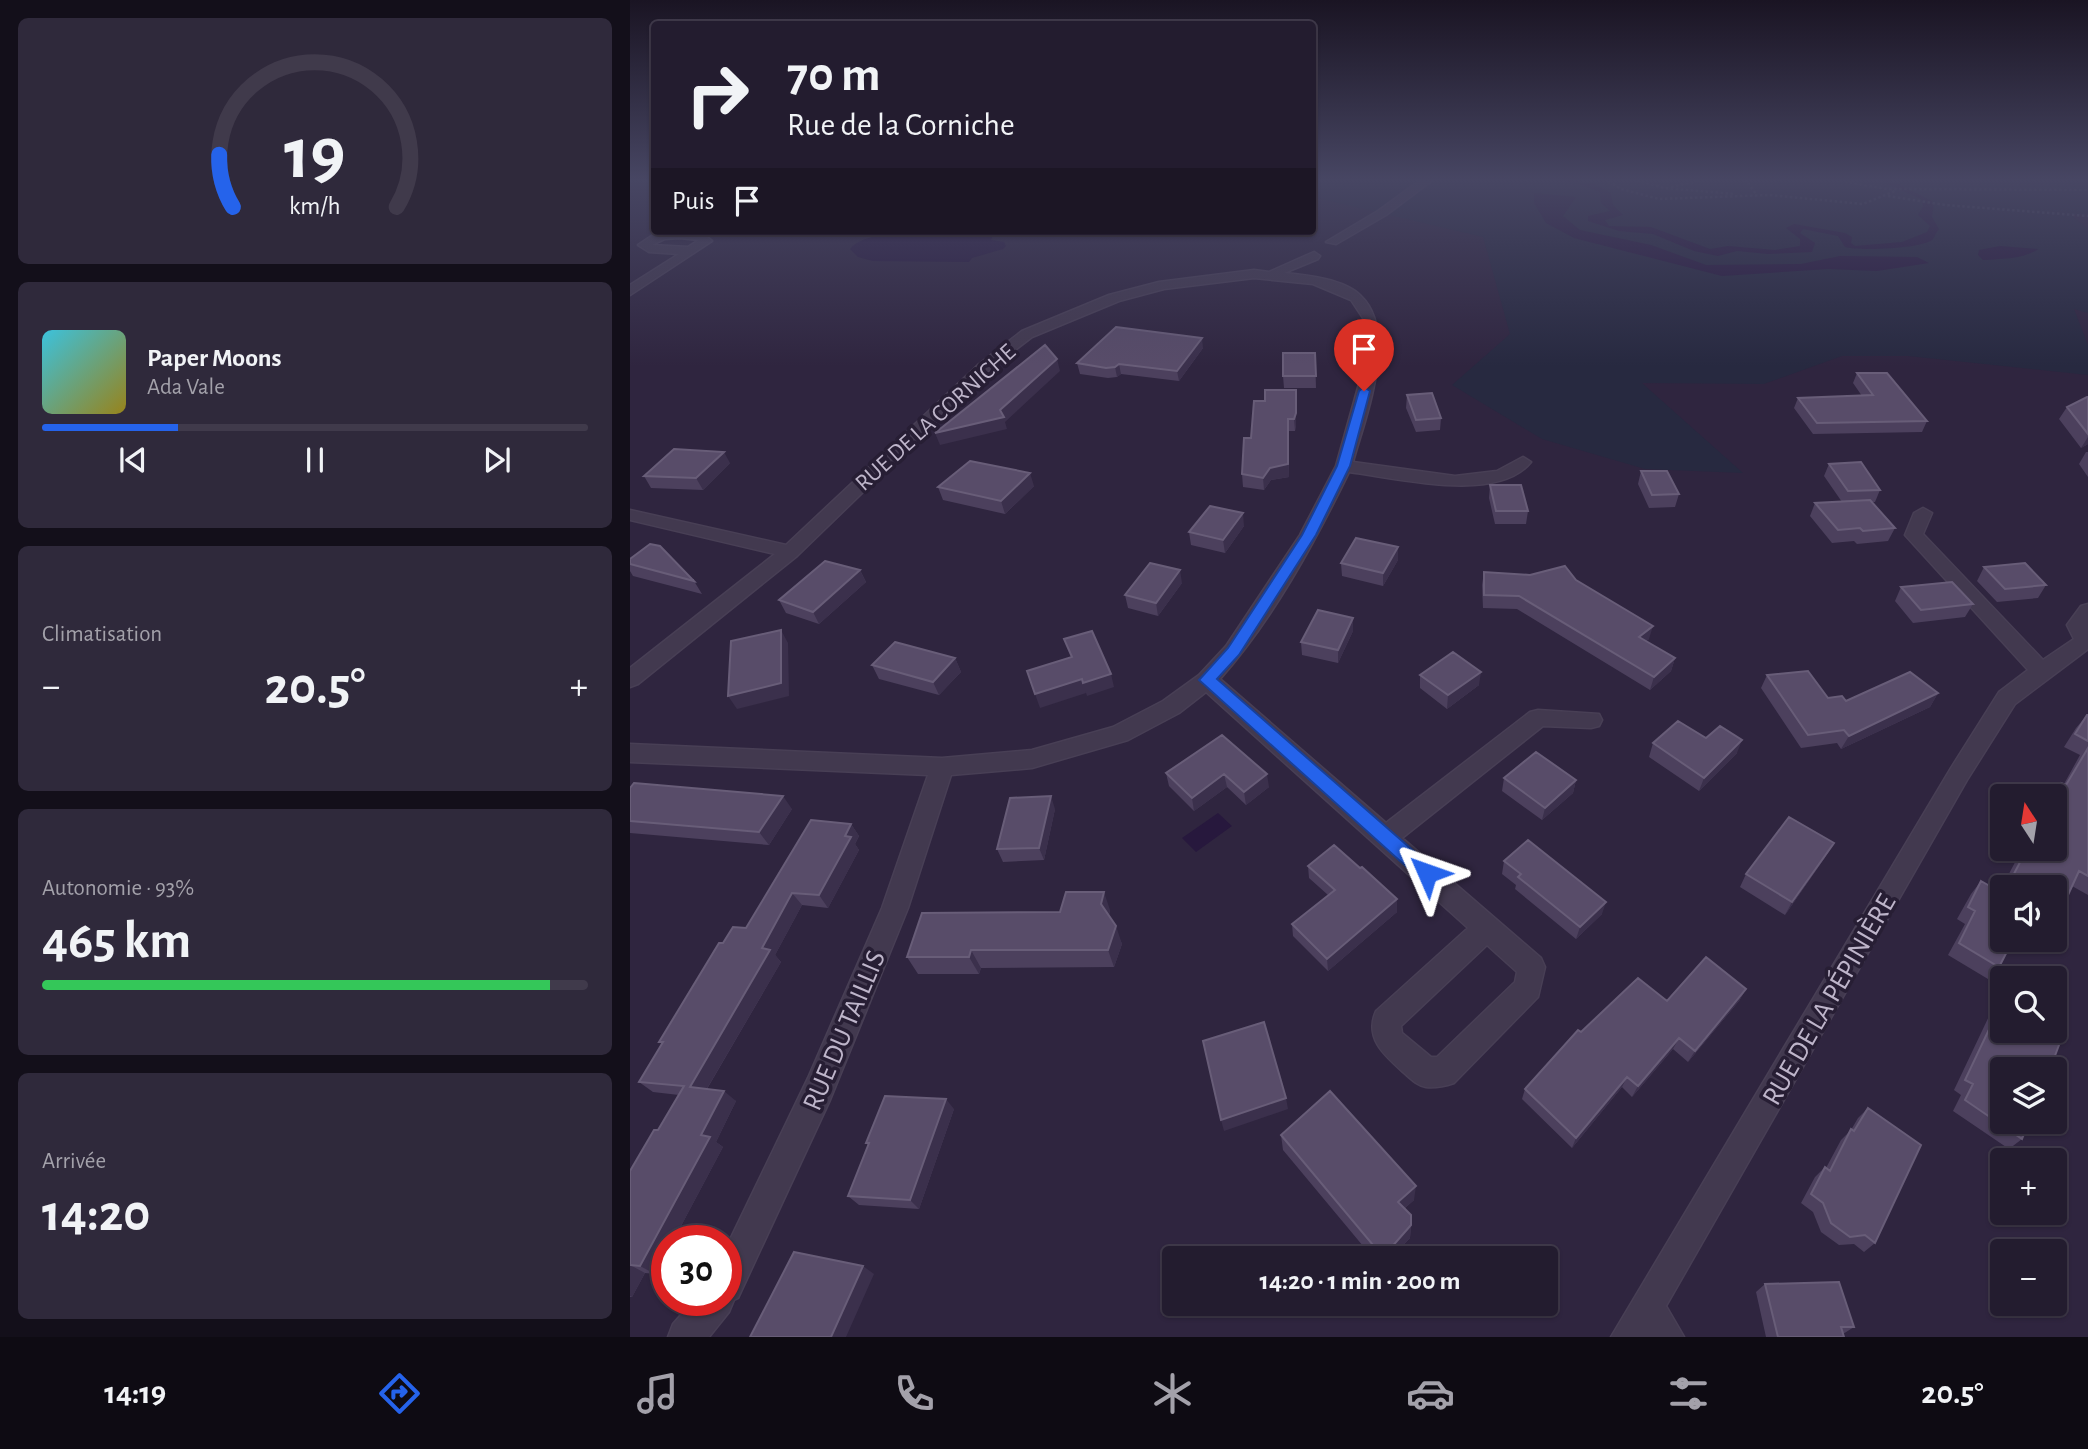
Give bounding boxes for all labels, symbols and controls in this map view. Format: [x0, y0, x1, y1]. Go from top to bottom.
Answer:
icon: right [672, 49, 763, 140]
text: 70 m [787, 51, 881, 100]
text: Rue de la Corniche [787, 109, 1015, 141]
text: 19 [284, 119, 346, 192]
icon: arrive [728, 182, 766, 220]
text: Puis [672, 188, 714, 214]
text: km/h [289, 194, 341, 219]
pin [1334, 319, 1394, 391]
icon: arrive [1345, 330, 1383, 368]
street label: RUE DE LA CORNICHE [851, 340, 1021, 496]
text: Paper Moons [147, 345, 282, 371]
text: Ada Vale [147, 376, 225, 399]
icon: previous [114, 441, 152, 479]
icon: pause [296, 441, 334, 479]
icon: next [478, 441, 516, 479]
text: Climatisation [42, 623, 162, 646]
text: 20.5° [264, 661, 366, 713]
text: − [42, 668, 60, 706]
text: + [570, 668, 588, 706]
north arrow [1990, 784, 2067, 861]
map controls [1990, 784, 2067, 1316]
position arrow [1390, 836, 1464, 910]
button: sound [1990, 875, 2067, 952]
text: Autonomie · 93% [42, 877, 194, 900]
street label: RUE DE LA PÉPINIÈRE [1755, 888, 1901, 1110]
text: 465 km [42, 915, 191, 967]
street label: RUE DU TAILLIS [799, 947, 891, 1115]
button: search [1990, 966, 2067, 1043]
button: layers [1990, 1057, 2067, 1134]
button: + [1990, 1148, 2067, 1225]
text: Arrivée [42, 1150, 106, 1173]
text: 14:20 [42, 1188, 150, 1240]
speed limit sign: 30 [651, 1225, 742, 1316]
button: − [1990, 1239, 2067, 1316]
text: 14:20 · 1 min · 200 m [1260, 1268, 1460, 1294]
icon: directions [375, 1369, 424, 1418]
icon: music [633, 1369, 682, 1418]
icon: phone [890, 1369, 939, 1418]
icon: climate [1148, 1369, 1197, 1418]
icon: car [1406, 1369, 1455, 1418]
icon: filters [1664, 1369, 1713, 1418]
text: 14:19 [104, 1377, 166, 1409]
text: 20.5° [1921, 1377, 1984, 1409]

